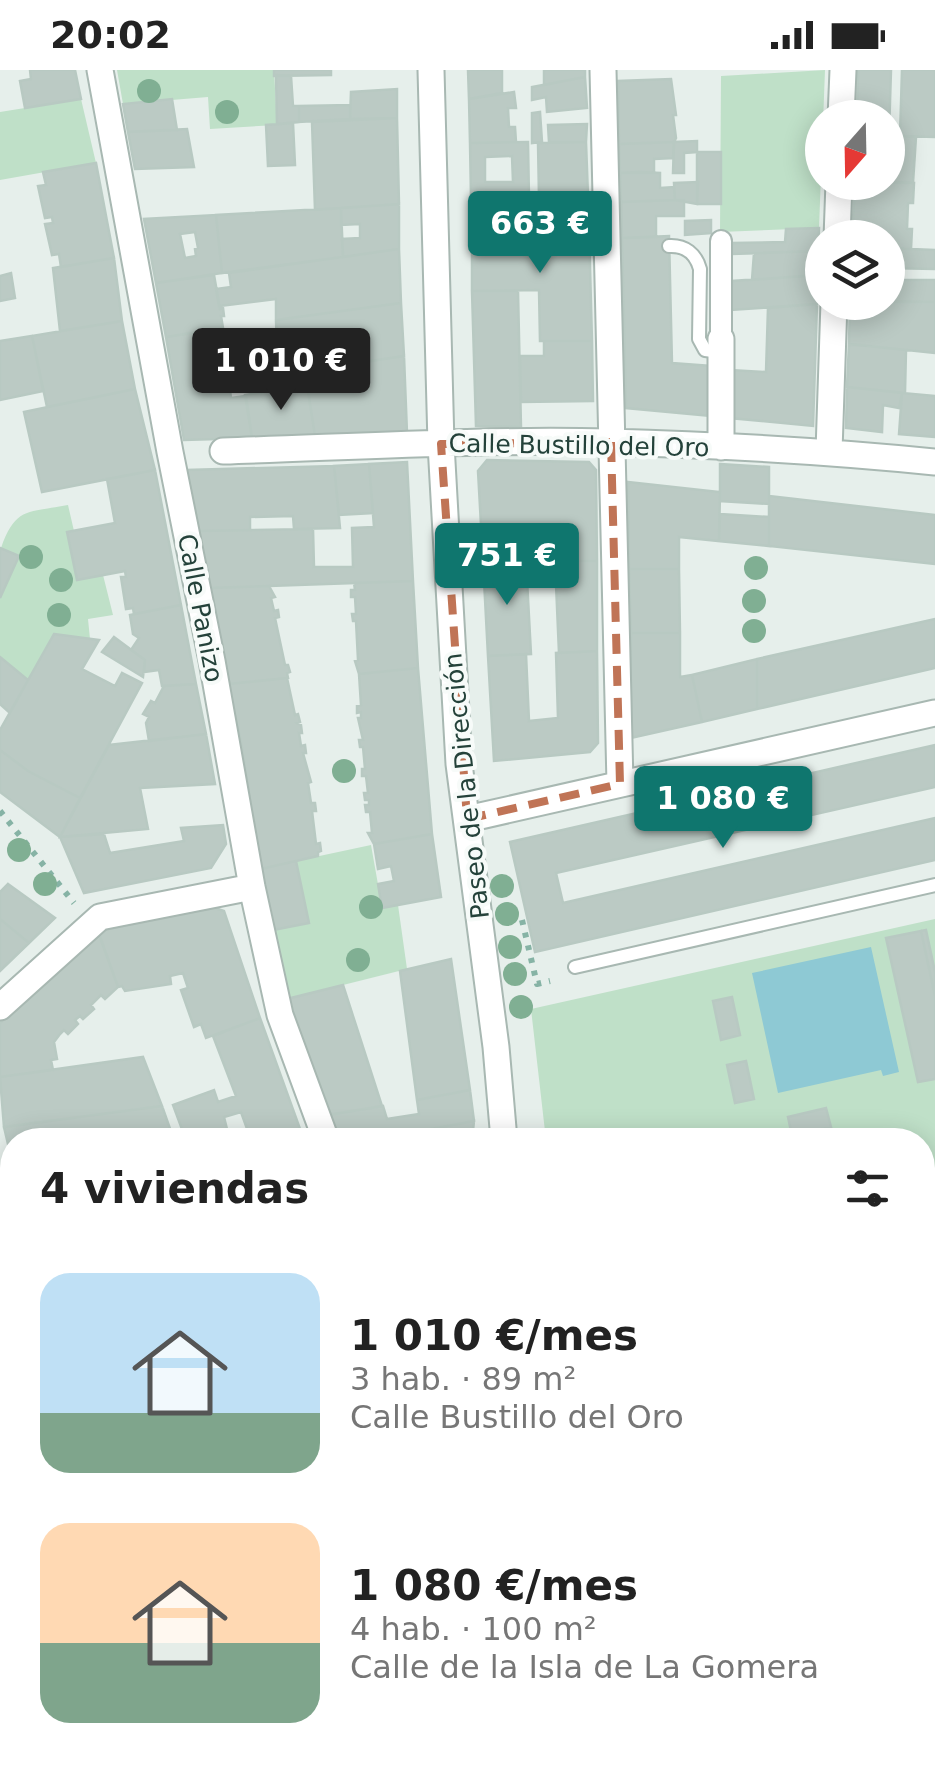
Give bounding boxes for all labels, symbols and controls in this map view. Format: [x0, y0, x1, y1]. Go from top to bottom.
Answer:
text: 20:02 [50, 13, 171, 57]
north arrow [805, 100, 905, 200]
map controls [805, 100, 905, 320]
pin: 663 € [470, 191, 610, 276]
text: 663 € [490, 204, 590, 242]
button: layers [805, 220, 905, 320]
pin: 1 010 € [189, 328, 373, 413]
text: 1 010 € [214, 341, 348, 379]
street label: Calle Bustillo del Oro [448, 429, 710, 462]
pin: 751 € [437, 523, 577, 608]
street label: Calle Panizo [172, 531, 229, 685]
text: 751 € [457, 536, 557, 574]
street label: Paseo de la Dirección [438, 652, 495, 920]
pin: 1 080 € [631, 766, 815, 851]
text: 1 080 € [656, 779, 790, 817]
icon: filters [840, 1161, 895, 1216]
text: 4 viviendas [40, 1164, 309, 1213]
text: 1 010 €/mes [350, 1311, 638, 1360]
icon: home [120, 1313, 240, 1433]
text: 3 hab. · 89 m² [350, 1360, 576, 1398]
text: Calle Bustillo del Oro [350, 1398, 684, 1436]
text: 1 080 €/mes [350, 1561, 638, 1610]
icon: home [120, 1563, 240, 1683]
text: 4 hab. · 100 m² [350, 1610, 597, 1648]
text: Calle de la Isla de La Gomera [350, 1648, 819, 1686]

